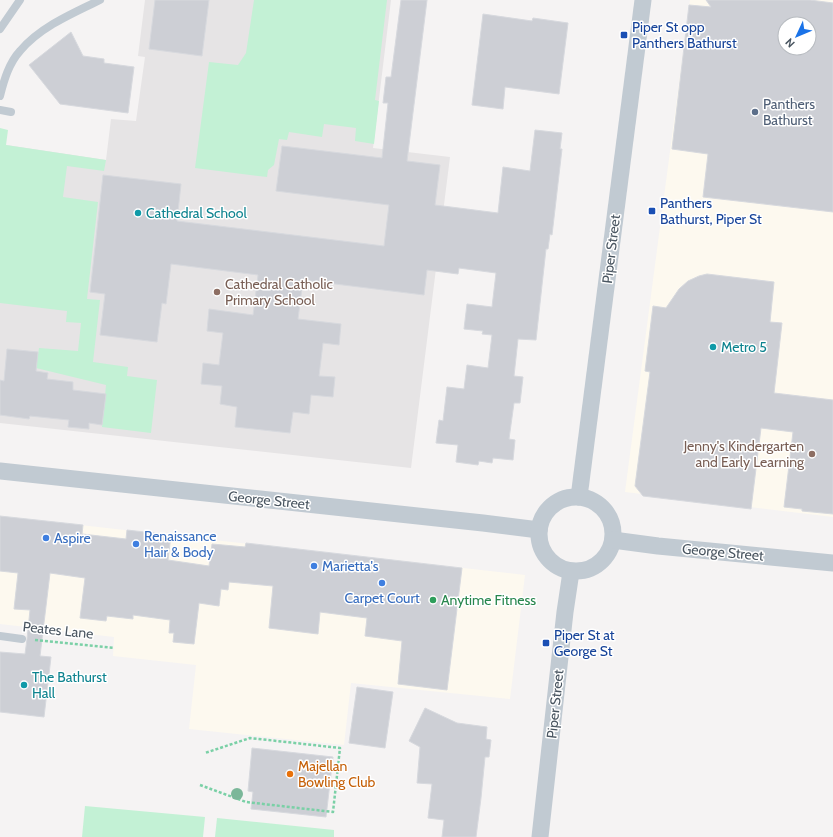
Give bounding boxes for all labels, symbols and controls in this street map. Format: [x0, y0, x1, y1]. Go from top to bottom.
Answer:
north arrow [777, 16, 817, 56]
place label: Piper St opp Panthers Bathurst [632, 18, 737, 52]
marker: Piper St opp Panthers Bathurst [619, 30, 629, 40]
text: N [782, 35, 798, 51]
place label: Panthers Bathurst [763, 95, 815, 129]
marker: Panthers Bathurst [750, 107, 760, 117]
place label: Panthers Bathurst, Piper St [660, 194, 762, 228]
place label: Cathedral School [146, 204, 247, 222]
marker: Panthers Bathurst, Piper St [647, 206, 657, 216]
marker: Cathedral School [133, 208, 143, 218]
street label: Piper Street [598, 213, 624, 285]
place label: Cathedral Catholic Primary School [225, 275, 333, 309]
marker: Cathedral Catholic Primary School [212, 287, 222, 297]
place label: Metro 5 [721, 338, 767, 356]
marker: Metro 5 [708, 342, 718, 352]
place label: Jenny's Kindergarten and Early Learning [683, 437, 805, 471]
marker: Jenny's Kindergarten and Early Learning [807, 449, 817, 459]
street label: George Street [227, 487, 311, 513]
place label: Renaissance Hair & Body [144, 527, 216, 561]
place label: Aspire [54, 529, 91, 547]
marker: Aspire [41, 533, 51, 543]
marker: Renaissance Hair & Body [131, 539, 141, 549]
street label: George Street [681, 539, 765, 565]
place label: Marietta's [322, 557, 379, 575]
marker: Marietta's [309, 561, 319, 571]
marker: Carpet Court [377, 578, 387, 588]
place label: Carpet Court [344, 589, 420, 607]
place label: Anytime Fitness [441, 591, 536, 609]
marker: Anytime Fitness [428, 595, 438, 605]
street label: Peates Lane [22, 617, 94, 643]
place label: Piper St at George St [554, 626, 615, 660]
marker: Piper St at George St [541, 638, 551, 648]
place label: The Bathurst Hall [32, 668, 107, 702]
street label: Piper Street [542, 668, 568, 739]
marker: The Bathurst Hall [19, 680, 29, 690]
place label: Majellan Bowling Club [298, 757, 376, 791]
marker: Majellan Bowling Club [285, 769, 295, 779]

